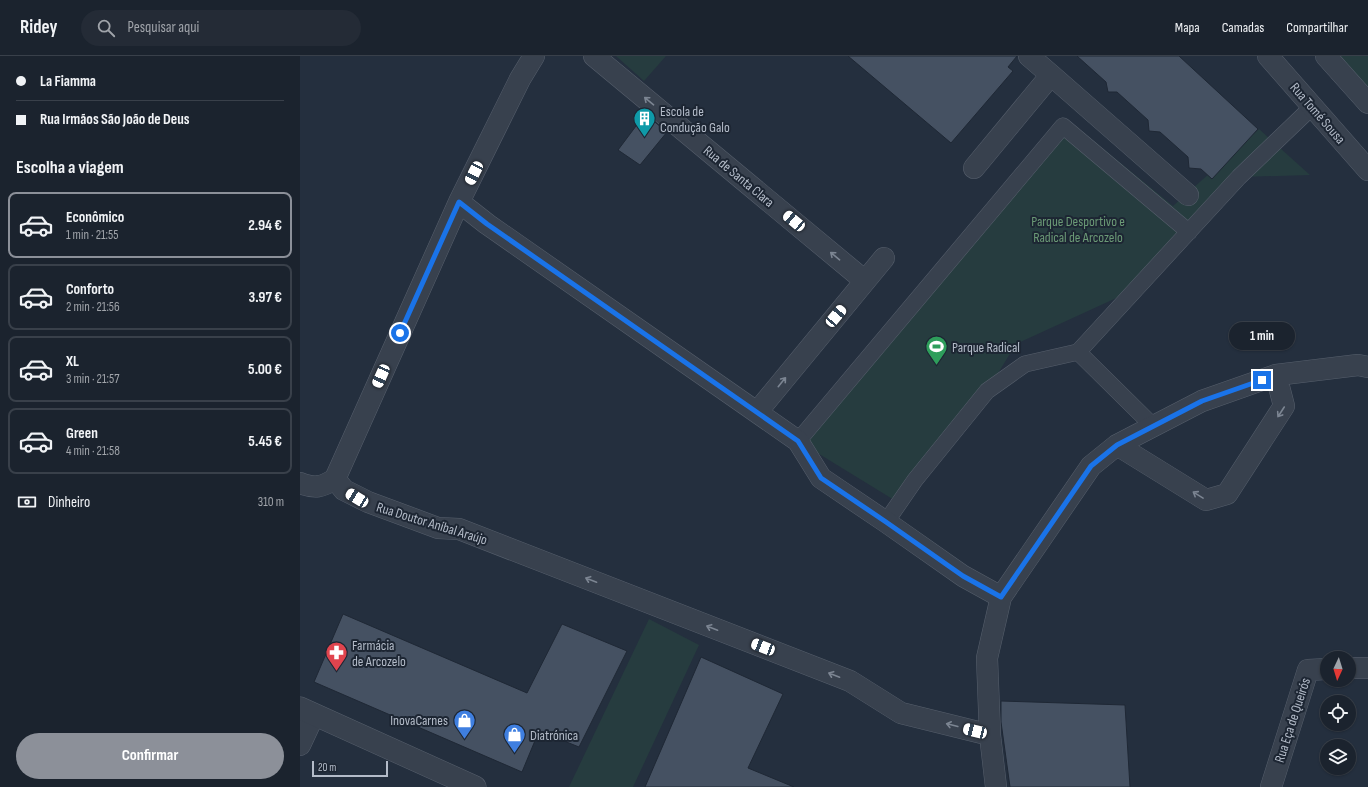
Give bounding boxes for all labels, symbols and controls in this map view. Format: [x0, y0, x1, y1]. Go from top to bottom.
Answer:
search box [81, 10, 361, 46]
text: Ridey [20, 16, 57, 39]
icon: search [95, 17, 117, 39]
text: Pesquisar aqui [127, 18, 199, 37]
text: Mapa [1175, 19, 1200, 36]
text: Camadas [1222, 19, 1264, 36]
text: Compartilhar [1286, 19, 1348, 36]
text: La Fiamma [40, 72, 96, 91]
street label: Rua Tomé Sousa [1286, 79, 1349, 147]
one-way arrow [644, 97, 654, 106]
place label: Escola de Condução Galo [660, 103, 730, 136]
building icon: Escola de Condução Galo [631, 106, 657, 139]
text: Rua Irmãos São João de Deus [40, 110, 190, 129]
street label: Rua de Santa Clara [700, 142, 777, 211]
text: Escolha a viagem [16, 157, 124, 178]
car [463, 160, 485, 186]
icon: car [18, 207, 54, 243]
text: Econômico [66, 208, 124, 227]
car [781, 209, 807, 233]
park label: Parque Desportivo e Radical de Arcozelo [1031, 213, 1125, 246]
text: 2.94 € [248, 216, 282, 235]
text: 1 min · 21:55 [66, 227, 119, 243]
one-way arrow [830, 251, 841, 260]
icon: car [18, 279, 54, 315]
text: Conforto [66, 280, 114, 299]
text: 3.97 € [248, 288, 282, 307]
text: 2 min · 21:56 [66, 299, 120, 315]
car [824, 303, 848, 329]
callout: 1 min [1229, 322, 1295, 350]
route start [391, 324, 409, 342]
text: 1 min [1250, 328, 1274, 344]
sports icon: Parque Radical [924, 334, 950, 367]
place label: Parque Radical [952, 339, 1020, 356]
icon: car [18, 351, 54, 387]
text: XL [66, 352, 79, 371]
text: 5.00 € [248, 360, 282, 379]
car [371, 363, 391, 389]
text: 3 min · 21:57 [66, 371, 119, 387]
route end [1253, 371, 1271, 389]
one-way arrow [777, 377, 786, 388]
one-way arrow [1276, 406, 1284, 418]
icon: car [18, 423, 54, 459]
text: Green [66, 424, 98, 443]
text: 5.45 € [248, 432, 282, 451]
text: 4 min · 21:58 [66, 443, 120, 459]
car [344, 487, 370, 509]
icon: cash [16, 491, 38, 513]
one-way arrow [1193, 491, 1204, 499]
text: Dinheiro [48, 493, 90, 512]
text: 310 m [258, 494, 284, 510]
street label: Rua Doutor Aníbal Araújo [374, 499, 490, 548]
one-way arrow [586, 576, 598, 584]
one-way arrow [707, 623, 719, 631]
place label: Farmácia de Arcozelo [352, 637, 406, 670]
car [750, 637, 776, 657]
pharmacy icon: Farmácia de Arcozelo [323, 640, 349, 673]
north arrow [1320, 651, 1356, 687]
map controls [1320, 651, 1356, 775]
one-way arrow [828, 670, 840, 678]
street label: Rua Eça de Queirós [1271, 676, 1314, 765]
button: locate [1320, 695, 1356, 731]
shop icon: InovaCarnes [451, 707, 477, 740]
place label: InovaCarnes [390, 712, 448, 729]
one-way arrow [946, 721, 959, 729]
shop icon: Diatrónica [501, 722, 527, 755]
car [962, 722, 988, 740]
place label: Diatrónica [530, 727, 578, 744]
button: Confirmar [16, 733, 284, 779]
button: layers [1320, 739, 1356, 775]
scale bar [312, 759, 388, 778]
text: 20 m [318, 761, 336, 774]

